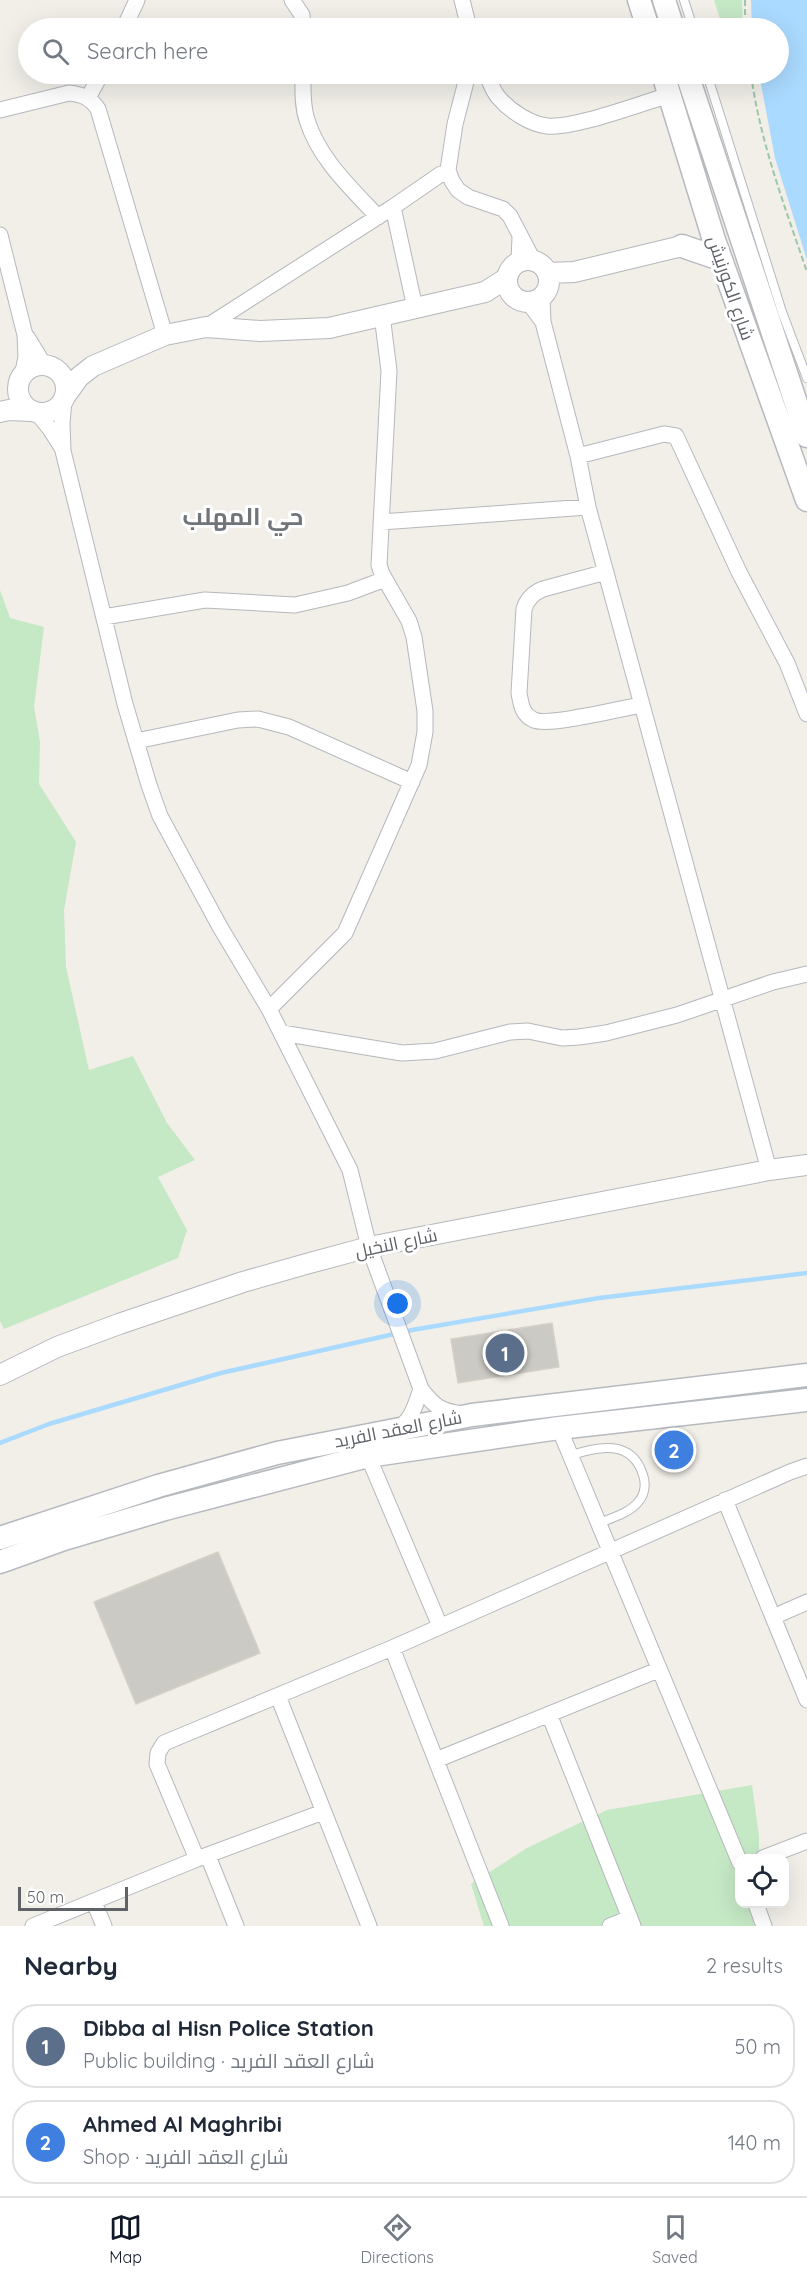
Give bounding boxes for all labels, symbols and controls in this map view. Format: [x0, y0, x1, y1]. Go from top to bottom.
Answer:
search box [18, 18, 789, 84]
icon: search [39, 35, 72, 68]
text: Search here [87, 37, 208, 65]
street label: شارع الكورنيش [701, 233, 760, 344]
district label: حي المهلب [183, 501, 303, 536]
street label: شارع النخيل [353, 1223, 439, 1264]
your location [383, 1289, 412, 1318]
pin: 1 [486, 1330, 524, 1376]
street label: شارع العقد الفريد [332, 1405, 464, 1454]
pin: 2 [654, 1428, 694, 1472]
map controls [735, 1854, 789, 1908]
button: locate [735, 1854, 789, 1908]
scale bar [18, 1884, 128, 1912]
text: 50 m [27, 1887, 64, 1907]
text: Nearby [24, 1949, 118, 1982]
text: 2 results [706, 1953, 783, 1978]
text: Dibba al Hisn Police Station [83, 2014, 374, 2042]
text: 1 [42, 2034, 49, 2059]
text: 50 m [735, 2034, 781, 2059]
text: Public building · شارع العقد الفريد [83, 2048, 375, 2073]
text: Ahmed Al Maghribi [83, 2110, 282, 2138]
text: 2 [40, 2130, 51, 2155]
text: 140 m [728, 2130, 781, 2155]
text: Shop · شارع العقد الفريد [83, 2144, 289, 2169]
tab: Map [109, 2211, 142, 2267]
tab: Directions [361, 2211, 434, 2267]
tab: Saved [652, 2211, 698, 2267]

